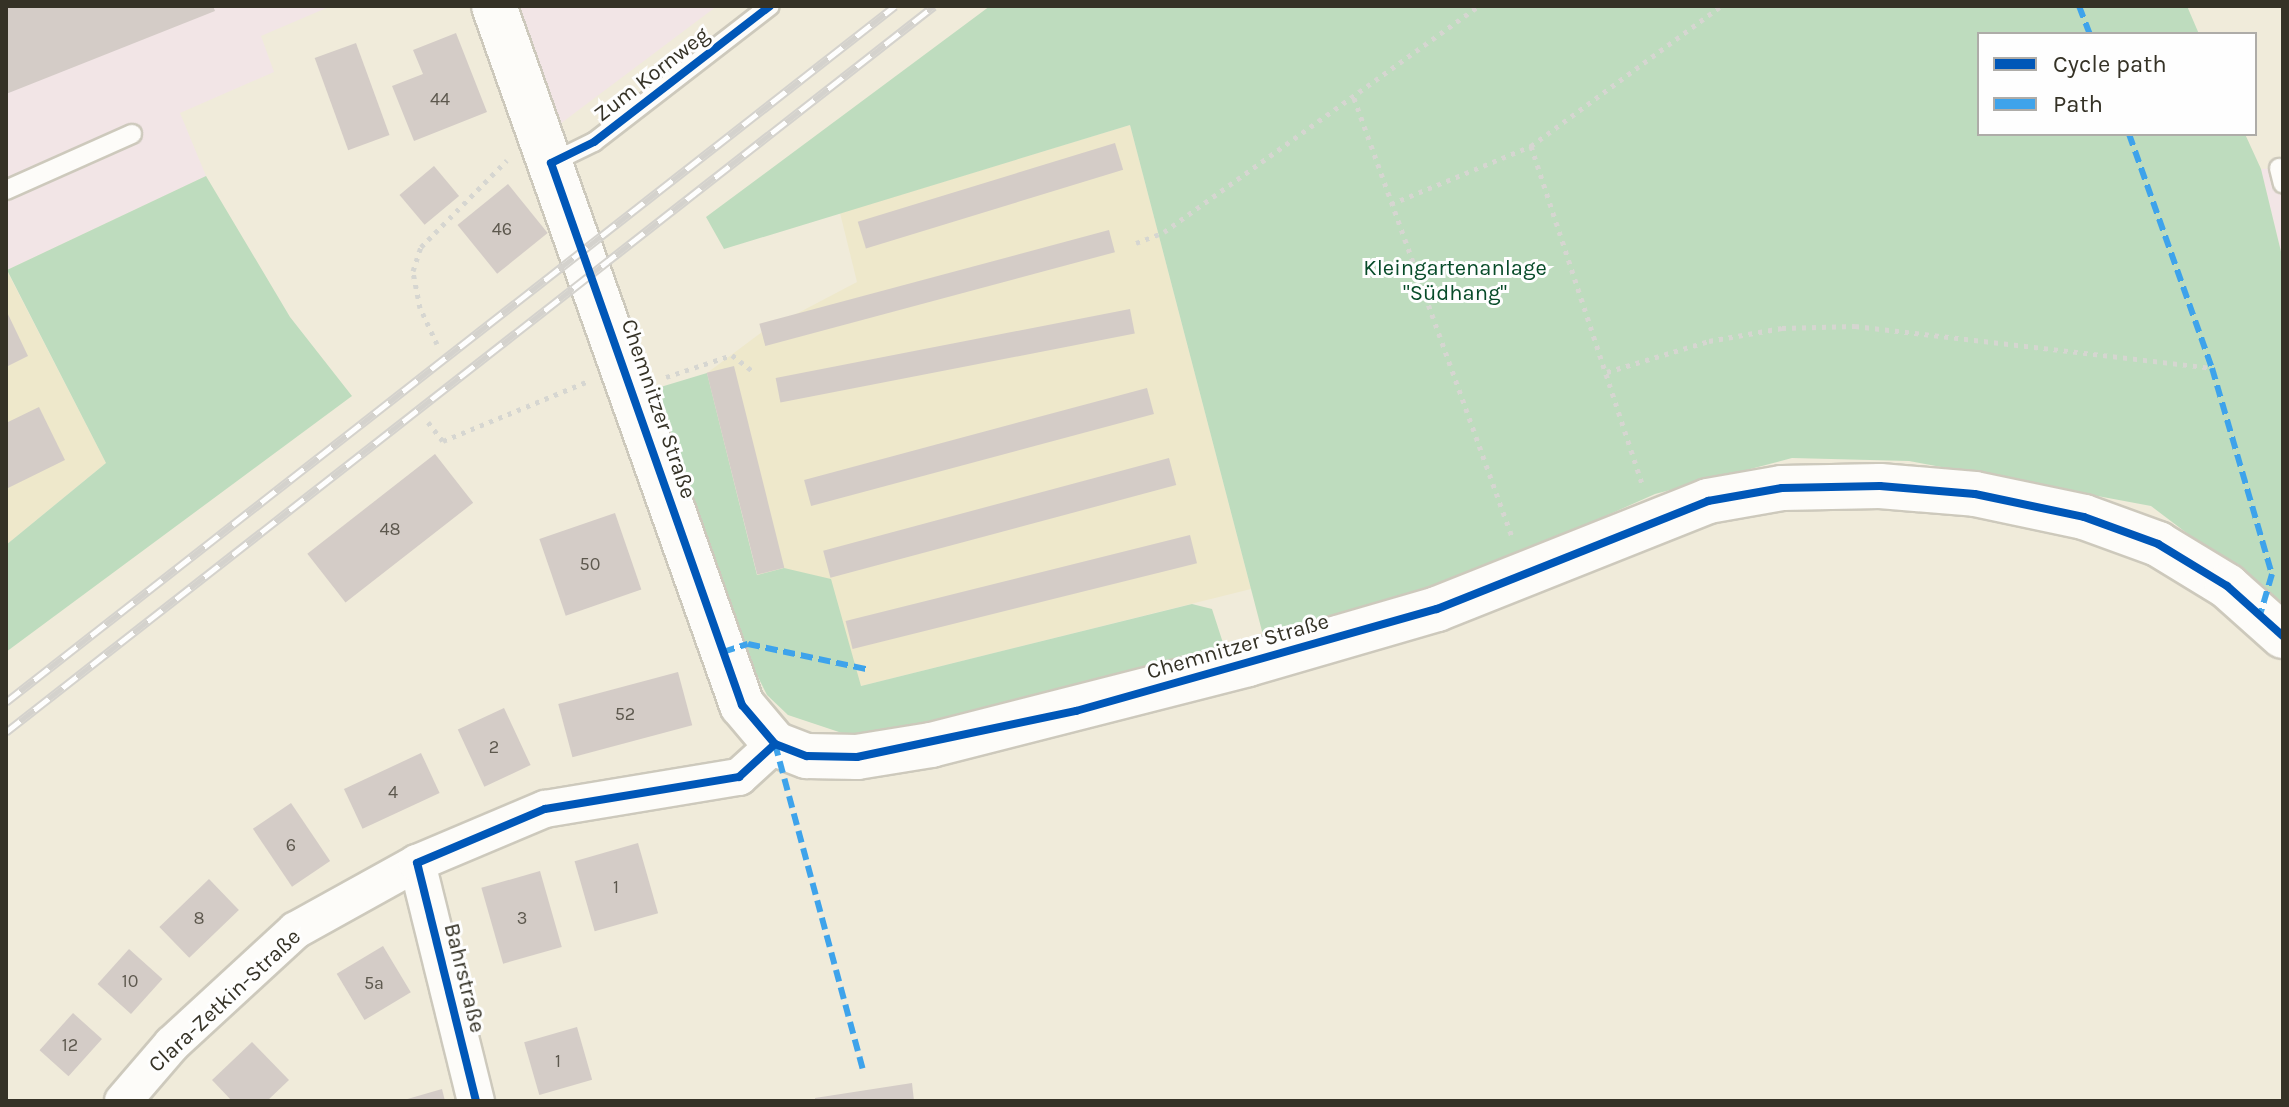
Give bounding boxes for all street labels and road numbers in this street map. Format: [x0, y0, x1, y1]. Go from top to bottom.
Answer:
street label: Zum Kornweg [589, 22, 715, 128]
street label: Chemnitzer Straße [615, 316, 701, 502]
street label: Chemnitzer Straße [1144, 608, 1332, 686]
street label: Bahrstraße [438, 921, 490, 1035]
street label: Clara-Zetkin-Straße [143, 924, 307, 1078]

